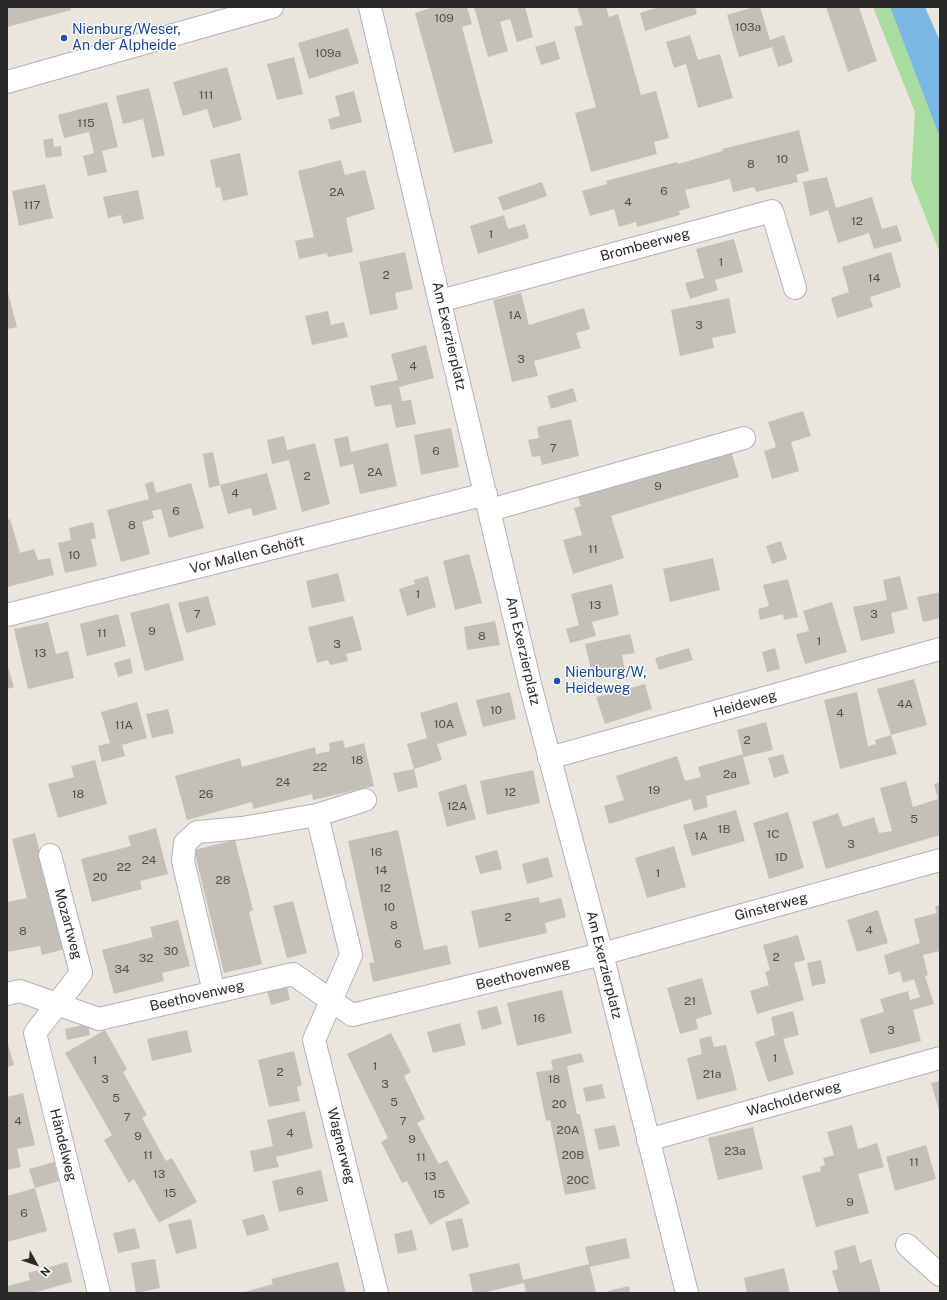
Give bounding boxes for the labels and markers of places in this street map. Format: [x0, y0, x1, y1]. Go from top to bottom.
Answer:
place label: Nienburg/Weser, An der Alpheide [72, 22, 181, 54]
marker: Nienburg/Weser, An der Alpheide [59, 33, 69, 43]
place label: Nienburg/W, Heideweg [565, 665, 647, 698]
marker: Nienburg/W, Heideweg [552, 676, 562, 686]

